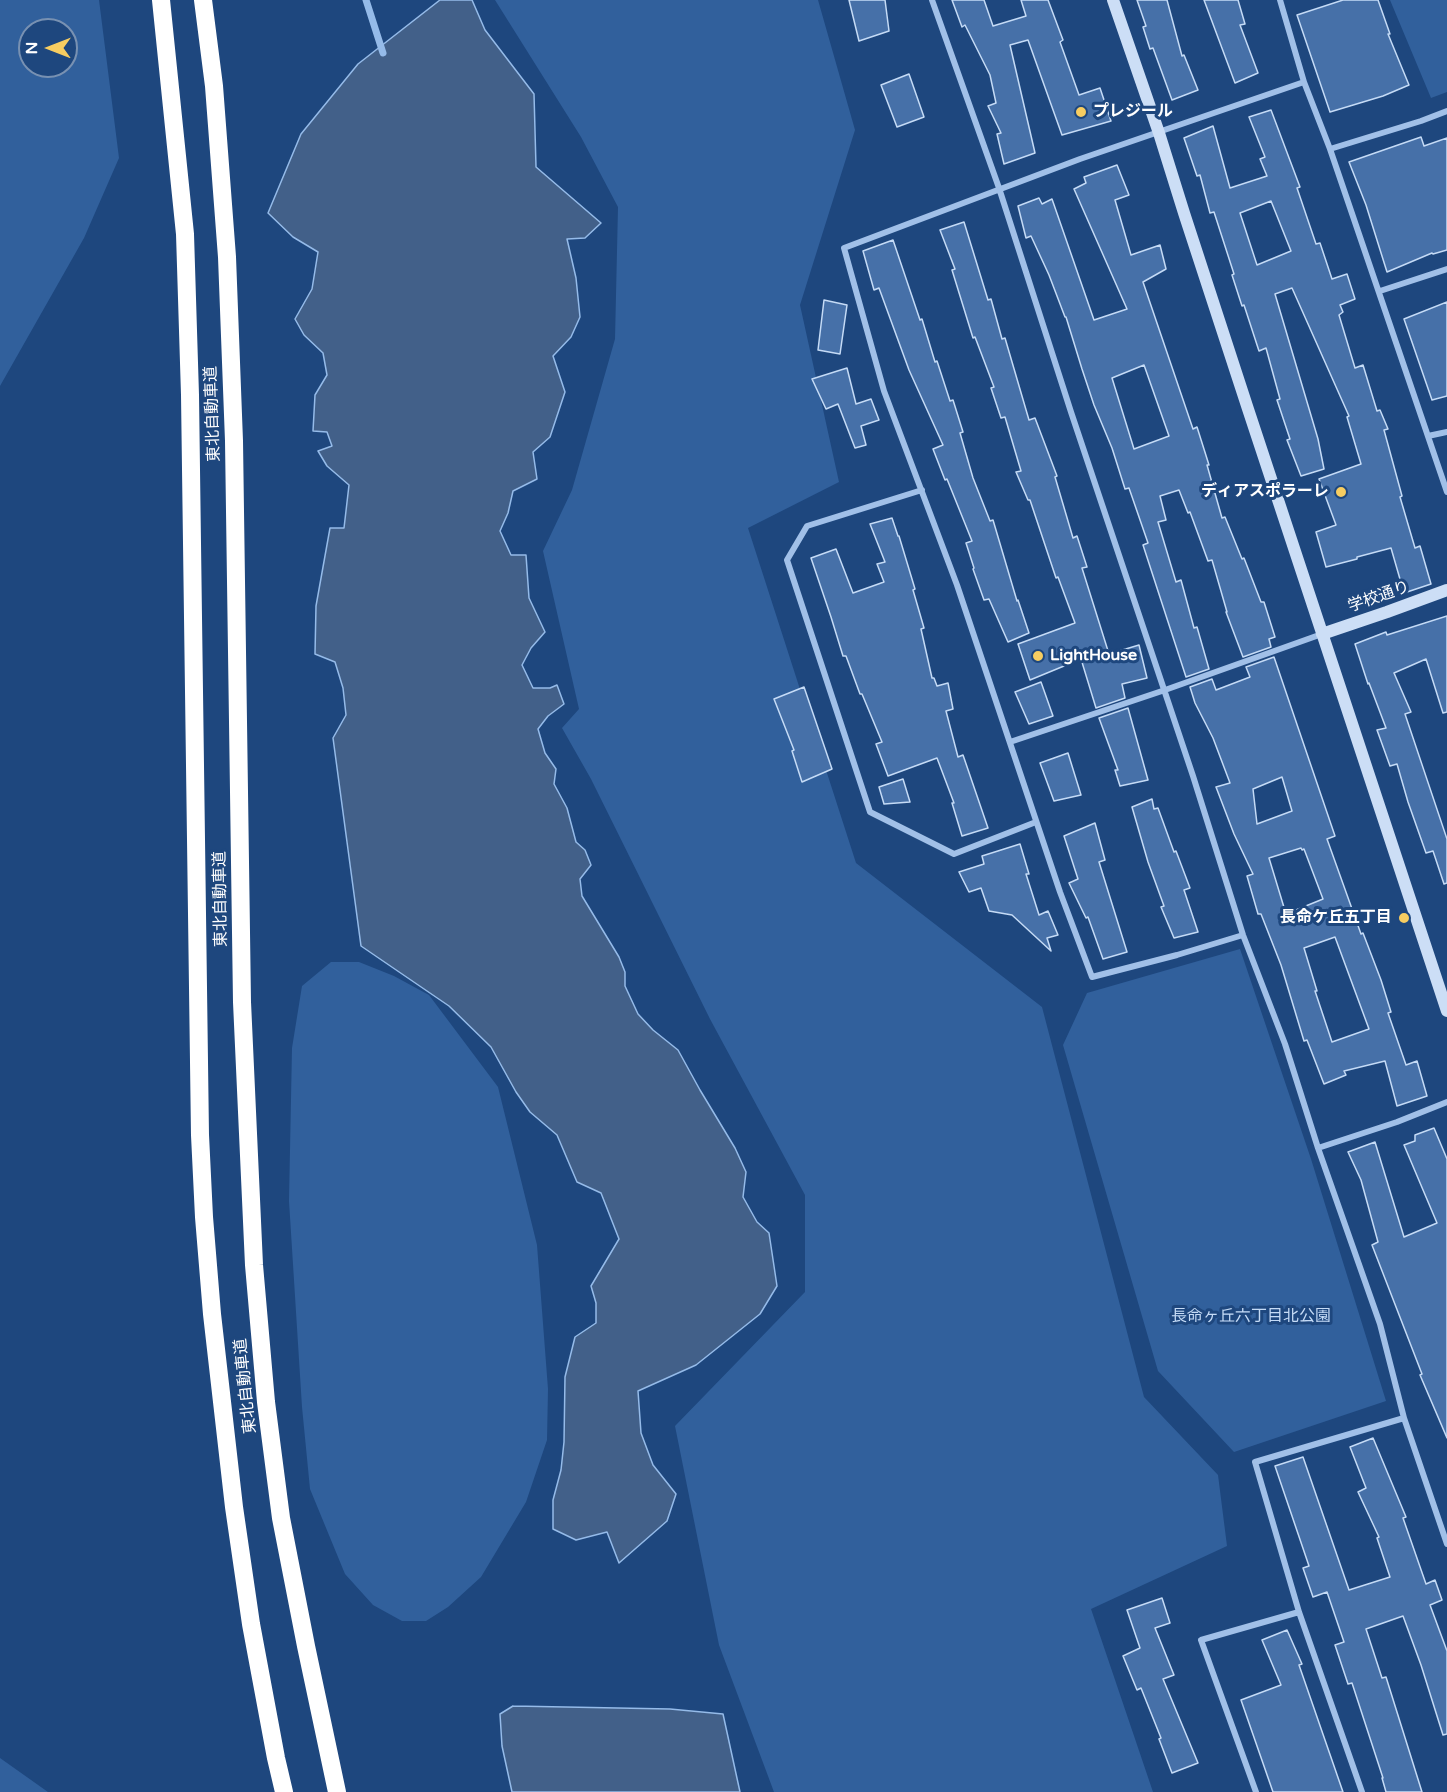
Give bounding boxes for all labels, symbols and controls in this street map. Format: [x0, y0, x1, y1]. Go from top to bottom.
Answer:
north arrow [18, 18, 78, 78]
text: N [22, 42, 42, 54]
place label: プレジール [1093, 102, 1173, 122]
marker: プレジール [1074, 105, 1088, 119]
street label: 東北自動車道 [202, 366, 224, 462]
place label: ディアスポラーレ [1201, 482, 1329, 502]
marker: ディアスポラーレ [1334, 485, 1348, 499]
street label: 学校通り [1346, 578, 1412, 616]
place label: LightHouse [1050, 646, 1137, 666]
marker: LightHouse [1031, 649, 1045, 663]
street label: 東北自動車道 [211, 851, 231, 947]
place label: 長命ケ丘五丁目 [1280, 908, 1392, 928]
marker: 長命ケ丘五丁目 [1397, 911, 1411, 925]
park label: 長命ヶ丘六丁目北公園 [1171, 1307, 1331, 1327]
street label: 東北自動車道 [231, 1337, 261, 1435]

